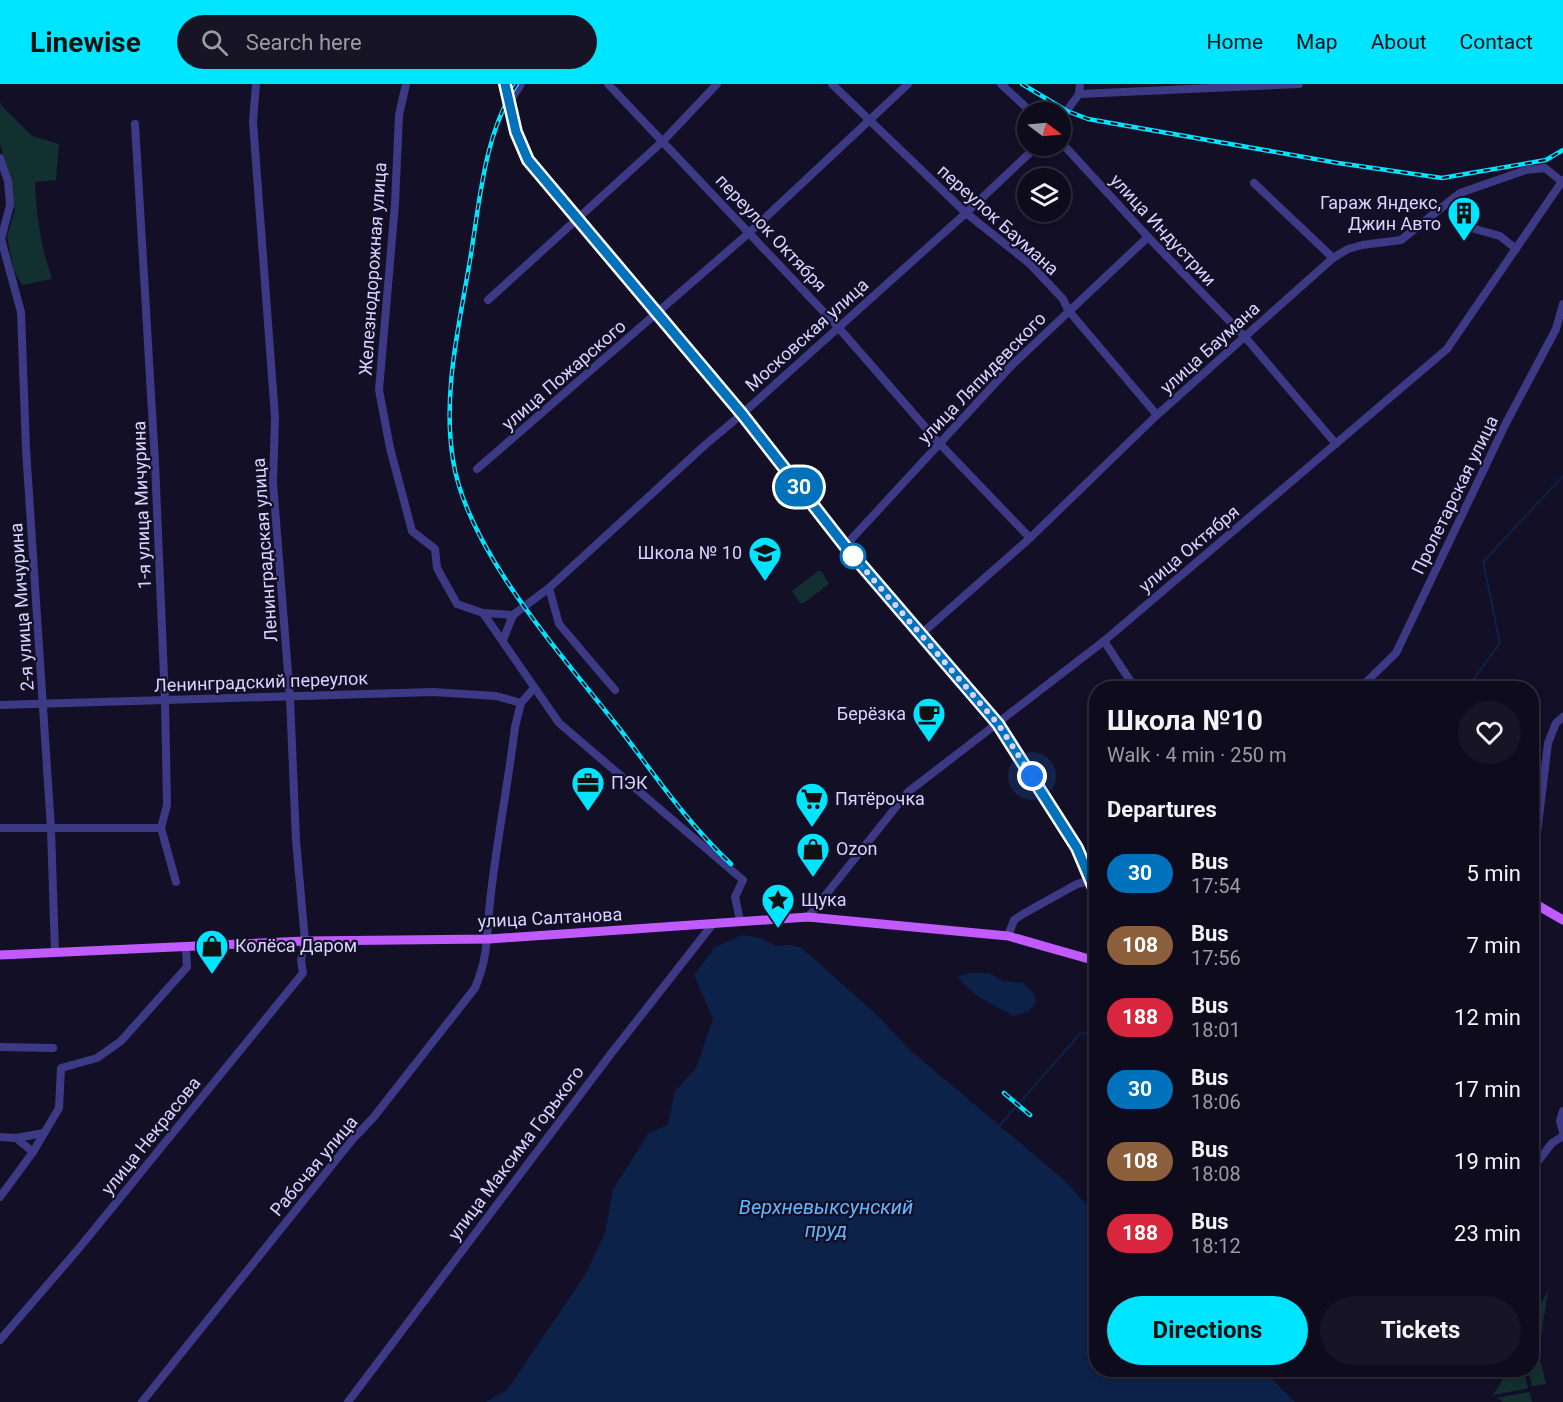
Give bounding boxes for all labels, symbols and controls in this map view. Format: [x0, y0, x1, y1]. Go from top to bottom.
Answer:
search box [177, 15, 597, 69]
text: Linewise [30, 26, 141, 59]
icon: search [198, 26, 231, 59]
text: Search here [246, 30, 362, 55]
text: Home [1207, 30, 1263, 54]
text: Map [1296, 30, 1338, 54]
text: About [1371, 30, 1427, 54]
text: Contact [1460, 30, 1533, 54]
north arrow [1017, 102, 1071, 156]
map controls [1017, 102, 1071, 222]
street label: переулок Баумана [934, 160, 1063, 279]
street label: Железнодорожная улица [355, 162, 390, 376]
button: layers [1017, 168, 1071, 222]
street label: улица Индустрии [1106, 169, 1221, 290]
street label: переулок Октября [712, 170, 831, 296]
place label: Гараж Яндекс, Джин Авто [1320, 192, 1441, 234]
building icon: Гараж Яндекс, Джин Авто [1446, 195, 1482, 242]
street label: Московская улица [741, 274, 872, 395]
street label: улица Баумана [1156, 297, 1264, 398]
street label: улица Ляпидевского [913, 307, 1050, 448]
street label: улица Пожарского [497, 315, 630, 434]
street label: Пролетарская улица [1407, 412, 1502, 578]
street label: 1-я улица Мичурина [128, 421, 155, 590]
street label: Ленинградская улица [248, 457, 281, 643]
line badge: 30 [772, 468, 826, 506]
text: 30 [787, 475, 811, 499]
street label: улица Октября [1134, 501, 1243, 597]
street label: 2-я улица Мичурина [5, 522, 38, 692]
school or university icon: Школа № 10 [747, 535, 783, 582]
place label: Школа № 10 [638, 542, 742, 563]
unlabelled marker [840, 543, 866, 569]
street label: Ленинградский переулок [154, 667, 369, 696]
cafe icon: Берёзка [911, 696, 947, 743]
button: heart [1458, 701, 1521, 764]
place label: Берёзка [837, 703, 906, 724]
text: Школа №10 [1107, 704, 1263, 737]
text: Walk · 4 min · 250 m [1107, 743, 1286, 767]
your location [1017, 761, 1047, 791]
office icon: ПЭК [570, 765, 606, 812]
place label: ПЭК [611, 772, 648, 793]
supermarket icon: Пятёрочка [794, 781, 830, 828]
place label: Пятёрочка [835, 788, 925, 809]
text: Departures [1107, 797, 1217, 822]
shop icon: Ozon [795, 831, 831, 878]
place label: Ozon [836, 838, 877, 859]
text: Bus [1191, 849, 1229, 874]
text: 30 [1128, 861, 1152, 885]
text: 5 min [1466, 861, 1521, 886]
text: 17:54 [1191, 874, 1241, 898]
place icon: Щука [760, 882, 796, 929]
place label: Щука [801, 889, 846, 910]
street label: улица Салтанова [477, 903, 623, 932]
text: Bus [1191, 921, 1229, 946]
shop icon: Колёса Даром [194, 928, 230, 975]
text: 108 [1122, 933, 1158, 957]
text: 7 min [1466, 933, 1521, 958]
place label: Колёса Даром [235, 935, 357, 956]
text: 17:56 [1191, 946, 1241, 970]
text: Bus [1191, 993, 1229, 1018]
text: 188 [1122, 1005, 1158, 1029]
text: 12 min [1454, 1005, 1521, 1030]
text: 18:01 [1191, 1018, 1241, 1042]
street label: улица Максима Горького [443, 1062, 588, 1244]
text: Bus [1191, 1065, 1229, 1090]
street label: улица Некрасова [97, 1072, 205, 1199]
text: 30 [1128, 1077, 1152, 1101]
text: 17 min [1454, 1077, 1521, 1102]
text: 18:06 [1191, 1090, 1241, 1114]
street label: Рабочая улица [266, 1111, 362, 1220]
text: Bus [1191, 1137, 1229, 1162]
text: 108 [1122, 1149, 1158, 1173]
text: 19 min [1454, 1149, 1521, 1174]
text: 18:08 [1191, 1162, 1241, 1186]
water label: Верхневыксунский пруд [739, 1195, 913, 1242]
text: Bus [1191, 1209, 1229, 1234]
text: 188 [1122, 1221, 1158, 1245]
text: 23 min [1454, 1221, 1521, 1246]
text: 18:12 [1191, 1234, 1241, 1258]
button: Directions [1107, 1296, 1308, 1365]
button: Tickets [1320, 1296, 1521, 1365]

